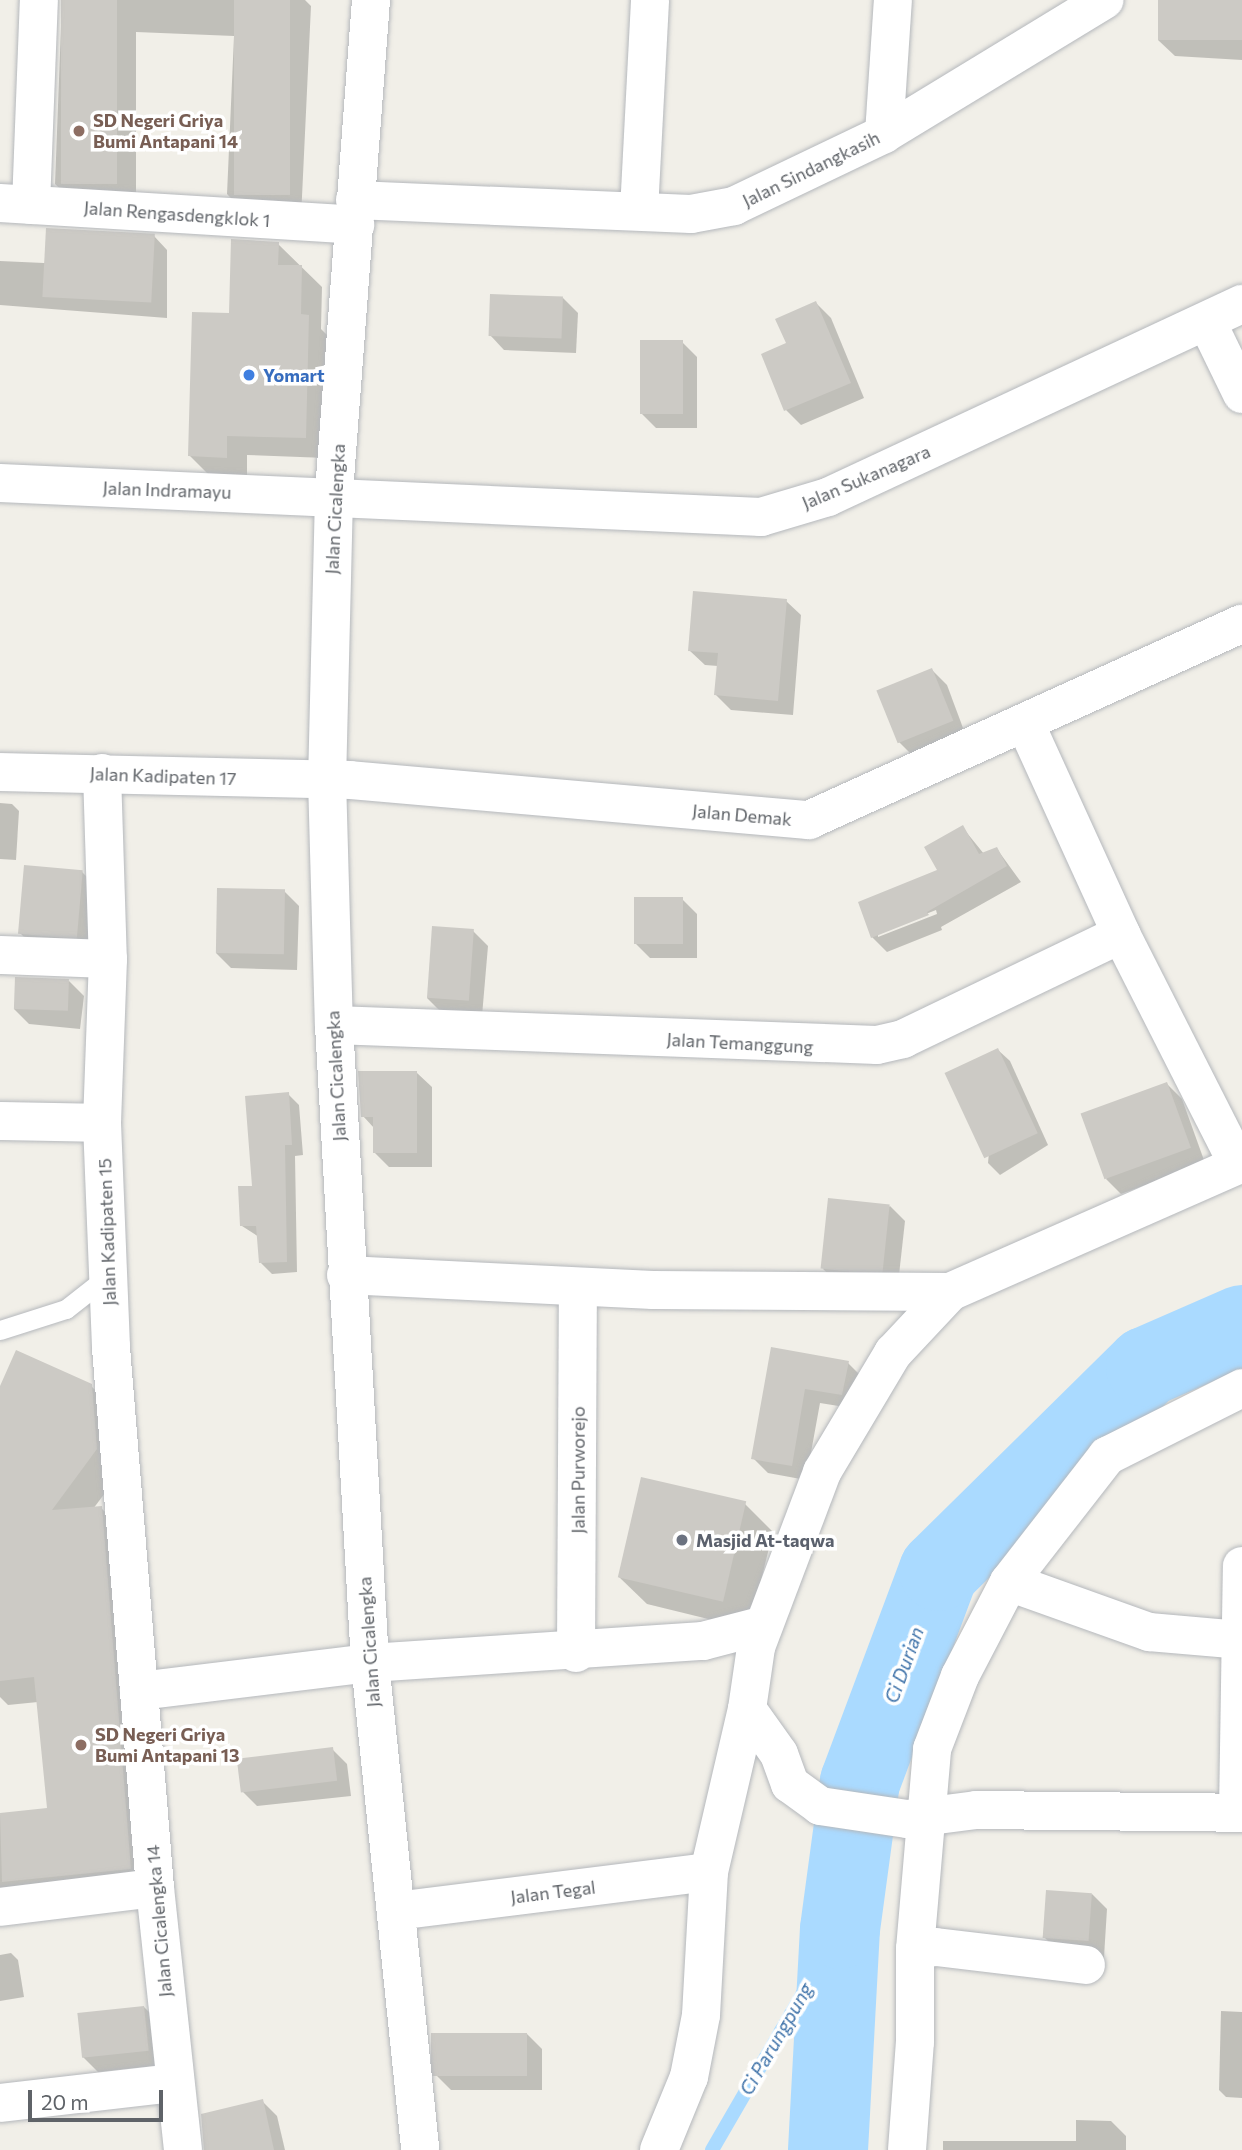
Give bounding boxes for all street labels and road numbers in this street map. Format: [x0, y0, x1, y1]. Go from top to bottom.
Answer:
street label: Jalan Sindangkasih [739, 126, 883, 212]
street label: Jalan Rengasdengklok 1 [83, 197, 271, 231]
street label: Jalan Sukanagara [799, 440, 933, 514]
street label: Jalan Cicalengka [321, 443, 349, 575]
street label: Jalan Indramayu [102, 477, 232, 503]
street label: Jalan Kadipaten 17 [89, 763, 237, 789]
street label: Jalan Demak [691, 800, 793, 830]
street label: Jalan Cicalengka [322, 1010, 350, 1142]
street label: Jalan Temanggung [666, 1028, 814, 1058]
street label: Jalan Kadipaten 15 [94, 1158, 120, 1306]
street label: Jalan Purworejo [567, 1406, 589, 1534]
street label: Jalan Cicalengka [354, 1576, 384, 1708]
street label: Jalan Cicalengka 14 [142, 1844, 176, 1998]
street label: Jalan Tegal [509, 1876, 597, 1908]

